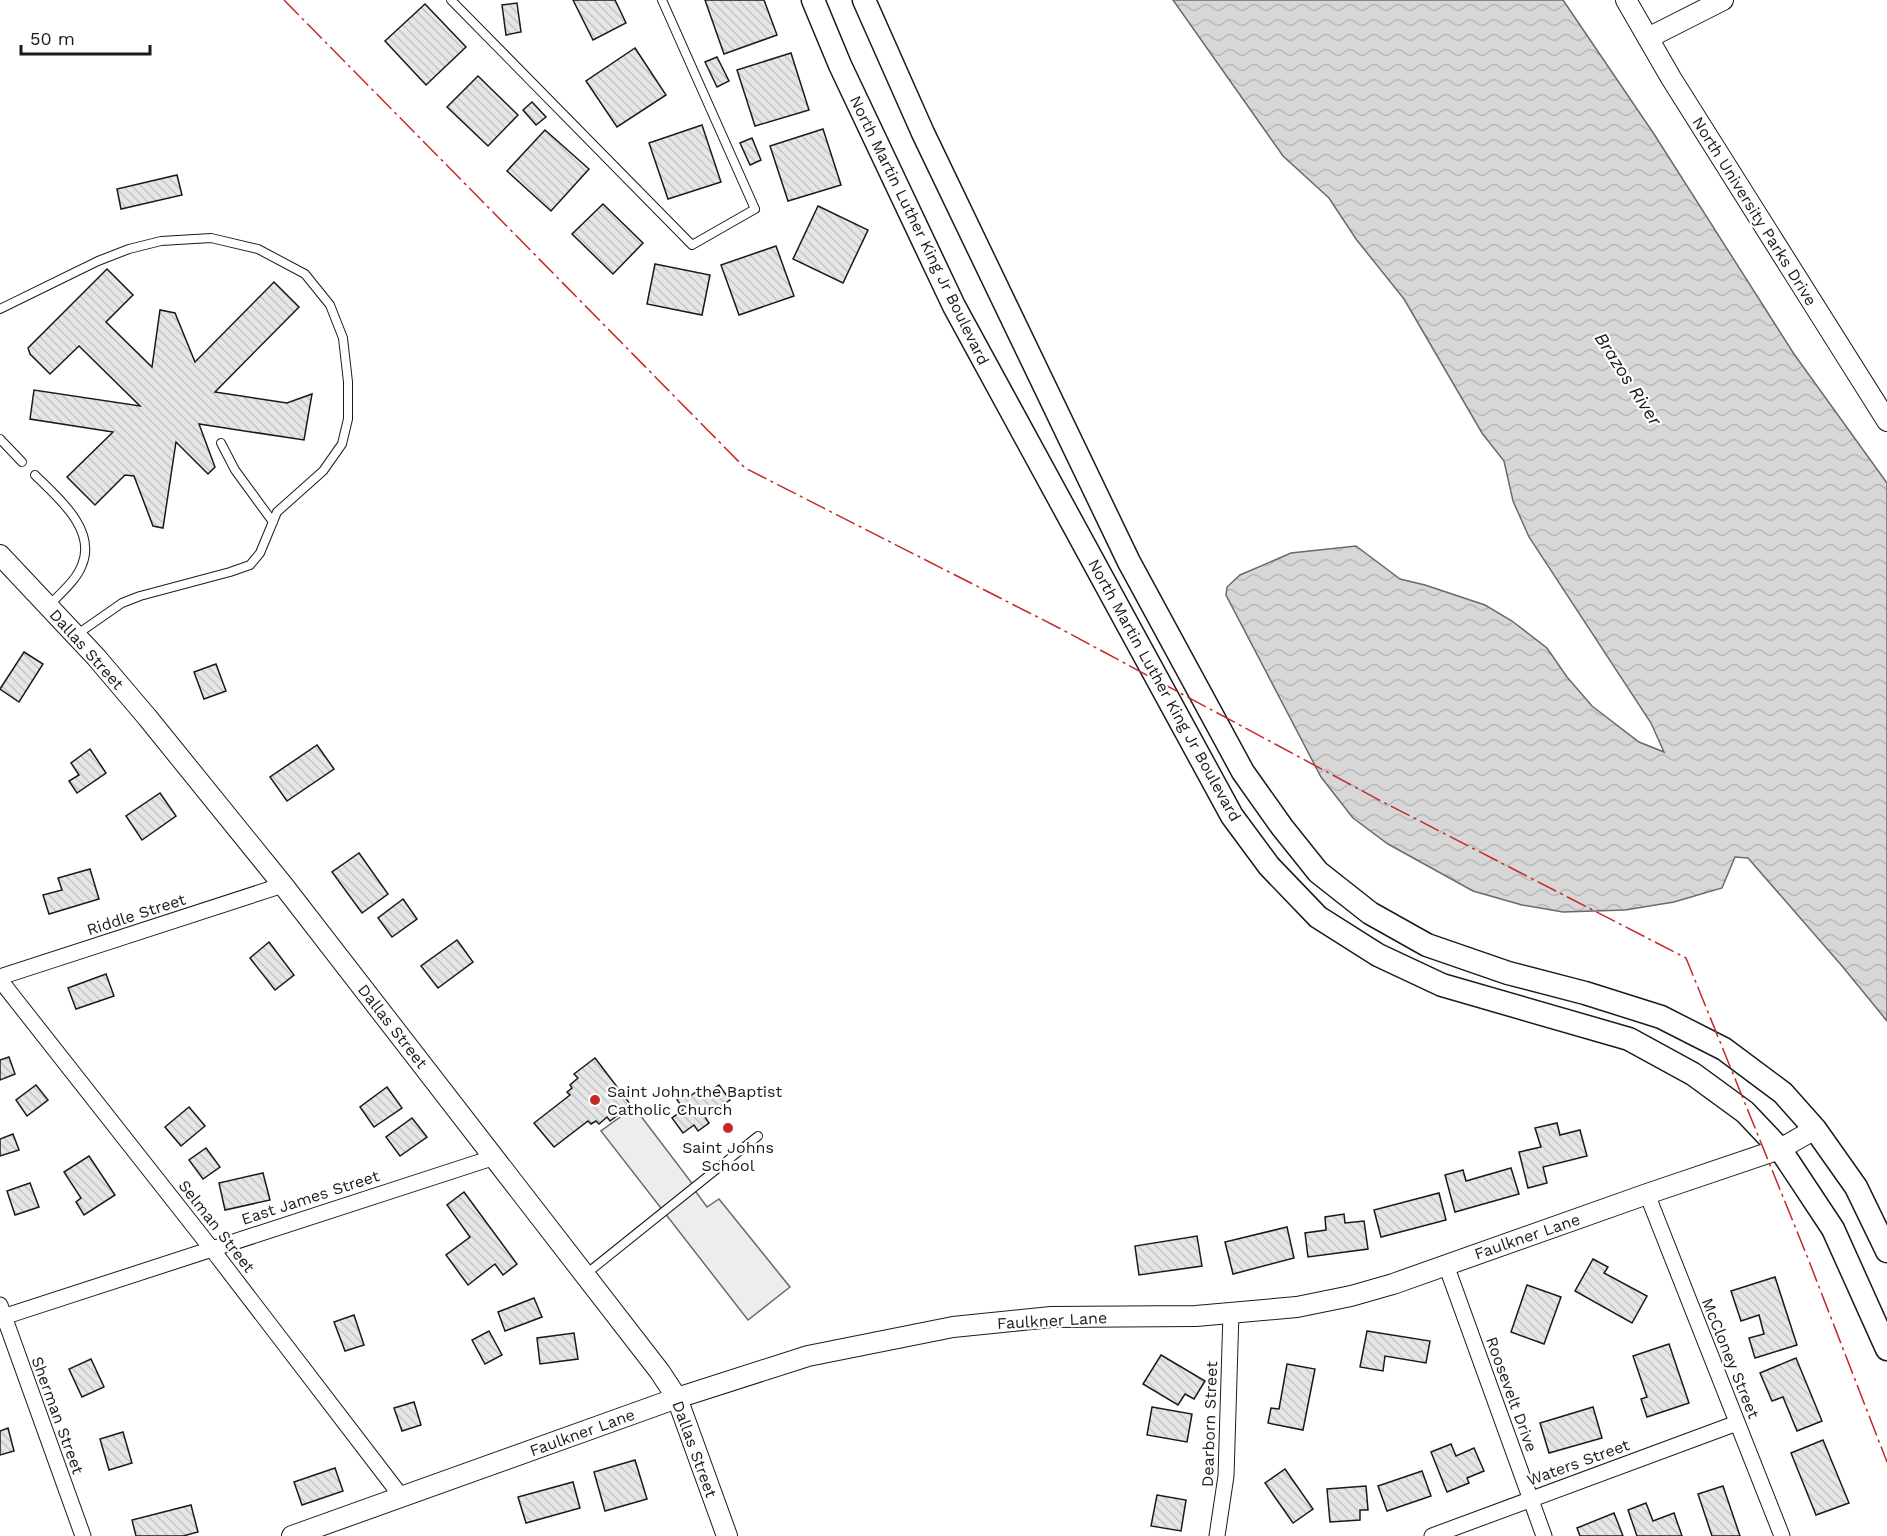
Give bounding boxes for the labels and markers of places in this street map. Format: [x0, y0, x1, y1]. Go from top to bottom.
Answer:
place label: Saint John the Baptist Catholic Church [607, 1082, 783, 1119]
marker: Saint John the Baptist Catholic Church [588, 1093, 602, 1107]
marker: Saint Johns School [721, 1121, 735, 1135]
place label: Saint Johns School [682, 1138, 774, 1175]

